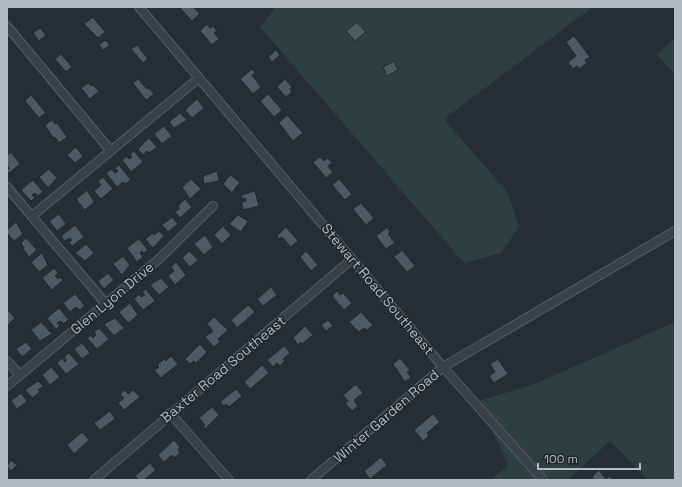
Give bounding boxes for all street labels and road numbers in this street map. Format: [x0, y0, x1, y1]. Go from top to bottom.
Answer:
street label: Stewart Road Southeast [318, 220, 438, 358]
street label: Glen Lyon Drive [67, 258, 157, 338]
street label: Baxter Road Southeast [157, 311, 289, 427]
street label: Winter Garden Road [330, 365, 442, 467]

